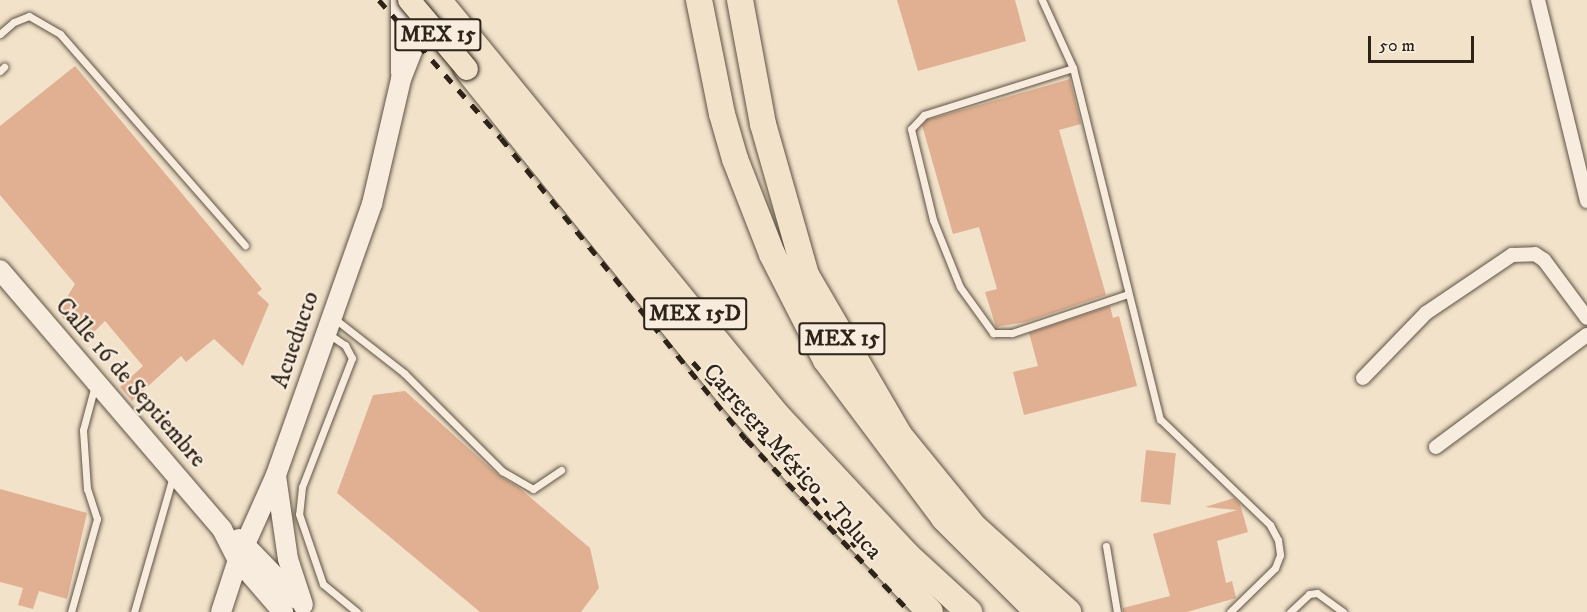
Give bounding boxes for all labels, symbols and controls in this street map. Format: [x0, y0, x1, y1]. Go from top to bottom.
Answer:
road number: MEX 15 [393, 16, 483, 54]
scale bar [1371, 24, 1478, 62]
text: 50 m [1379, 35, 1415, 57]
street label: Acueducto [266, 288, 326, 392]
street label: Calle 16 de Septiembre [48, 292, 212, 474]
road number: MEX 15D [642, 295, 748, 333]
road number: MEX 15 [797, 320, 887, 358]
street label: Carretera México - Toluca [696, 358, 888, 566]

